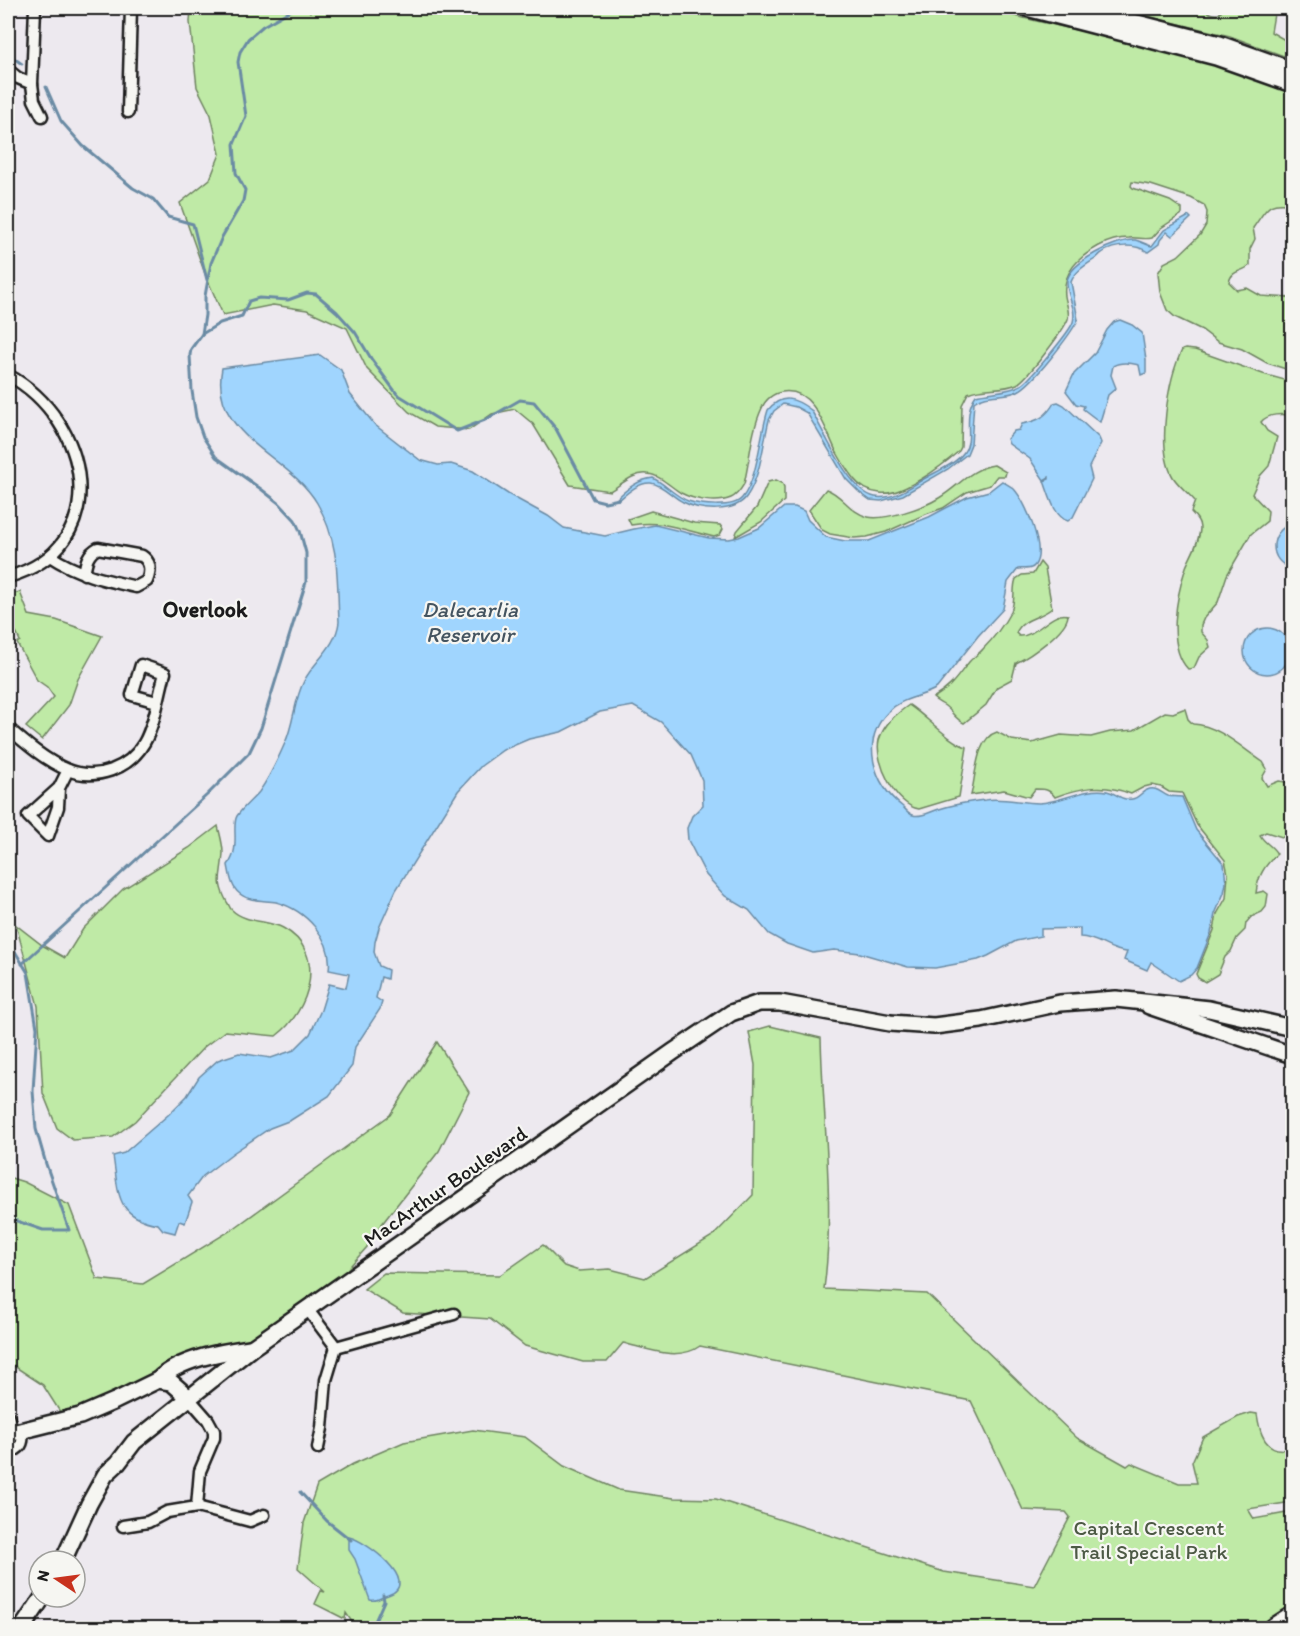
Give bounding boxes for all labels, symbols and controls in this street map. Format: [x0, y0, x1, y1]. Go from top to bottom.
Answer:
district label: Overlook [163, 596, 248, 623]
water label: Dalecarlia Reservoir [422, 596, 519, 648]
street label: MacArthur Boulevard [359, 1120, 532, 1252]
park label: Capital Crescent Trail Special Park [1071, 1515, 1228, 1564]
north arrow [27, 1549, 87, 1609]
text: N [32, 1568, 53, 1583]

